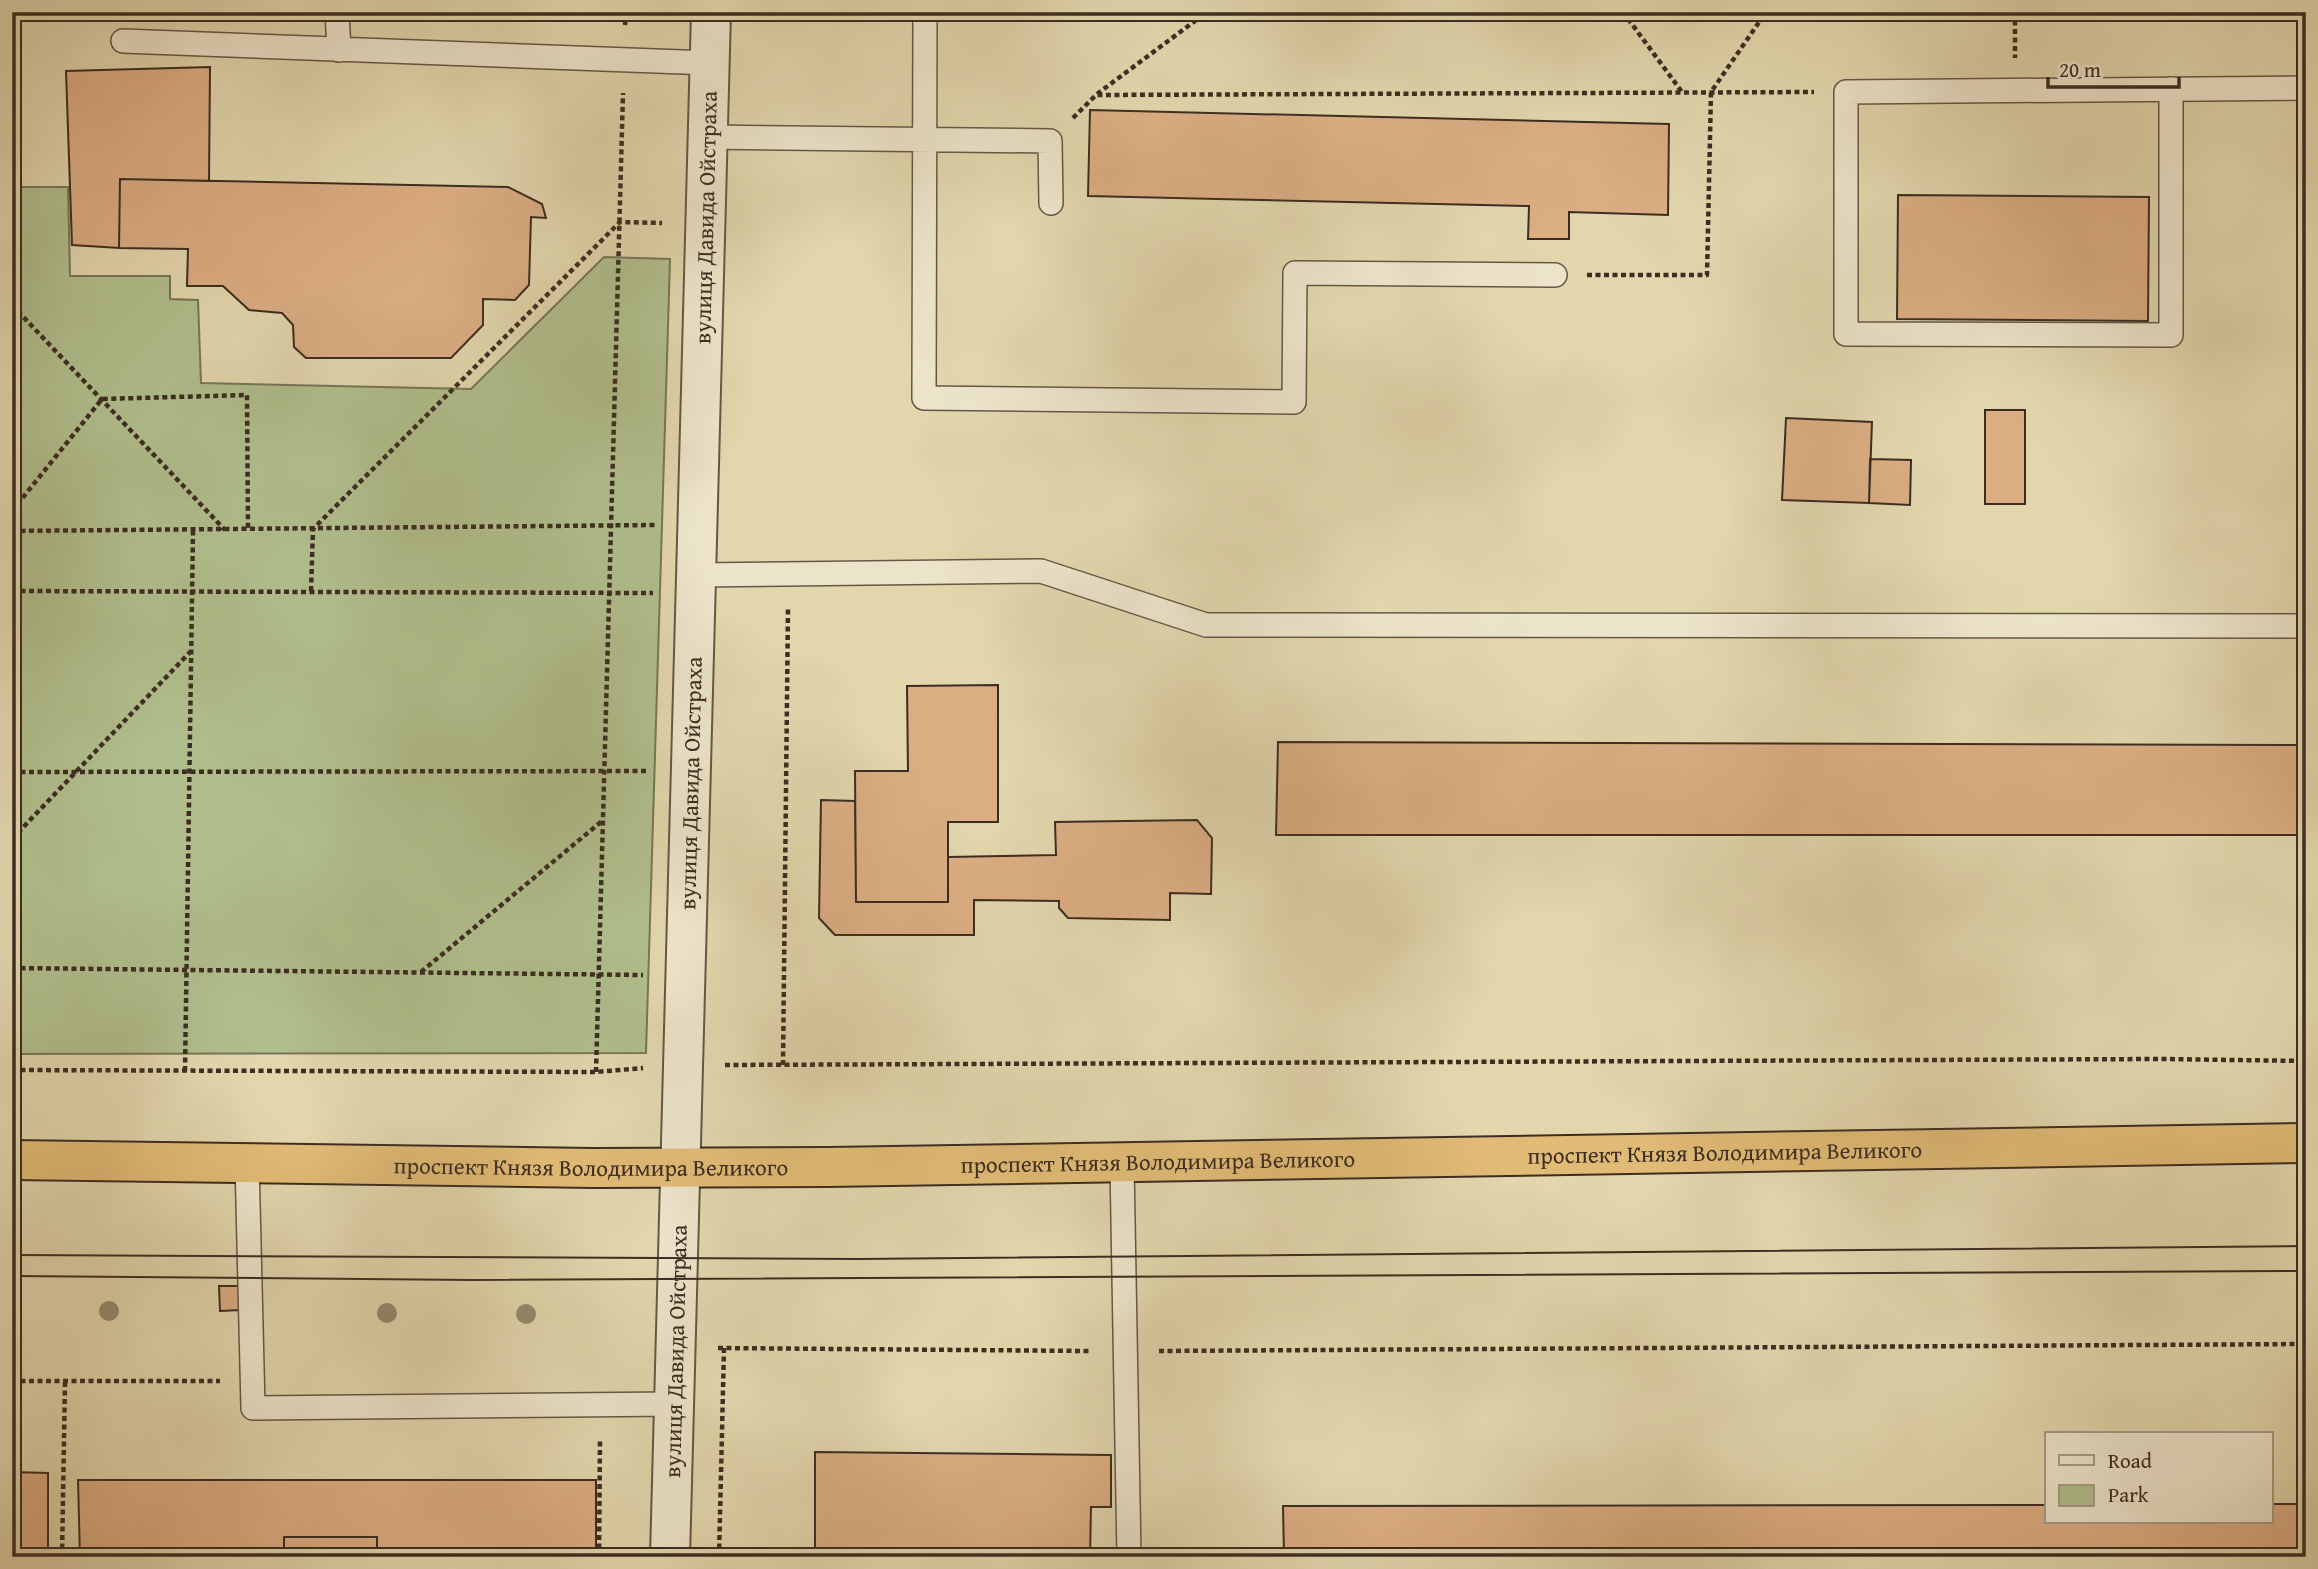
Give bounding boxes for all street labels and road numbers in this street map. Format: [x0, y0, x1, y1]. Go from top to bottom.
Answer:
street label: вулиця Давида Ойстраха [685, 90, 725, 344]
street label: вулиця Давида Ойстраха [670, 656, 710, 910]
street label: проспект Князя Володимира Великого [1527, 1132, 1922, 1172]
street label: проспект Князя Володимира Великого [960, 1141, 1355, 1181]
street label: проспект Князя Володимира Великого [393, 1148, 788, 1184]
street label: вулиця Давида Ойстраха [655, 1224, 695, 1478]

